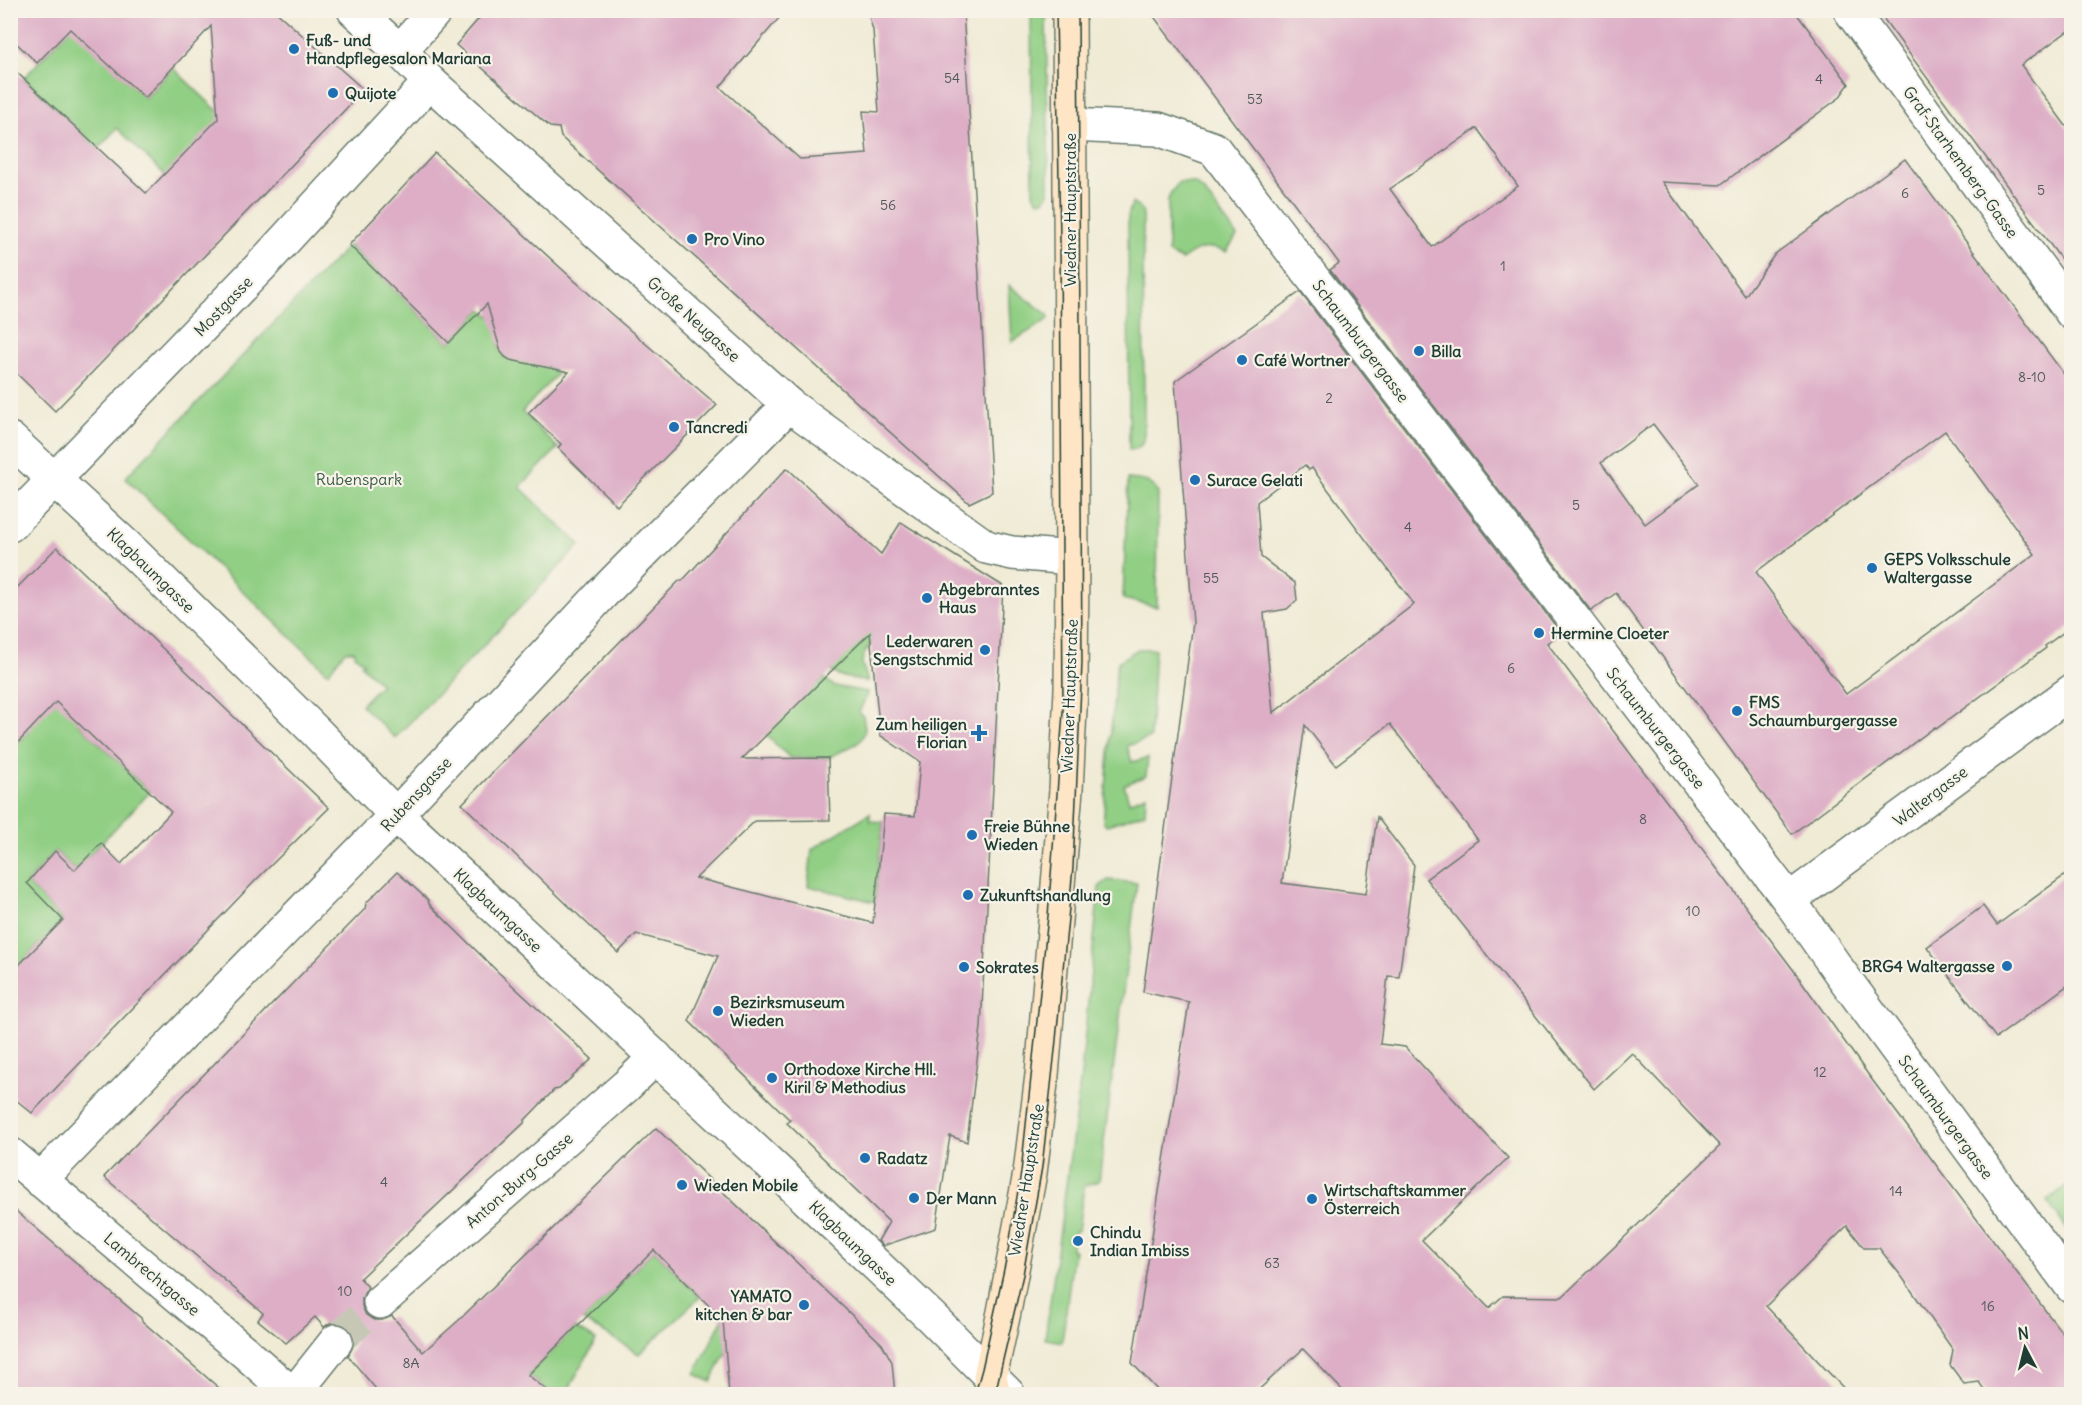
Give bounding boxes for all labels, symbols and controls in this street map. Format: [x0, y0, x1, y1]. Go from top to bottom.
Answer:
place label: Fuß- und Handpflegesalon Mariana [306, 30, 491, 69]
marker: Fuß- und Handpflegesalon Mariana [287, 42, 301, 56]
house number: 54 [944, 69, 960, 87]
house number: 4 [1815, 70, 1823, 88]
street label: Graf-Starhemberg-Gasse [1899, 82, 2023, 242]
place label: Quijote [345, 83, 397, 103]
marker: Quijote [326, 86, 340, 100]
house number: 53 [1247, 90, 1263, 108]
street label: Wiedner Hauptstraße [1060, 133, 1080, 287]
house number: 5 [2037, 181, 2045, 199]
house number: 6 [1901, 184, 1909, 202]
house number: 56 [880, 196, 896, 214]
place label: Pro Vino [704, 229, 765, 249]
marker: Pro Vino [685, 232, 699, 246]
house number: 1 [1500, 257, 1506, 275]
street label: Mostgasse [189, 272, 257, 340]
street label: Große Neugasse [643, 272, 745, 366]
street label: Schaumburgergasse [1308, 276, 1414, 406]
place label: Billa [1431, 341, 1461, 361]
marker: Billa [1412, 344, 1426, 358]
place label: Café Wortner [1254, 350, 1351, 370]
marker: Café Wortner [1235, 353, 1249, 367]
house number: 8-10 [2018, 368, 2046, 386]
house number: 2 [1325, 389, 1333, 407]
place label: Tancredi [686, 417, 748, 437]
marker: Tancredi [667, 420, 681, 434]
park label: Rubenspark [316, 469, 402, 489]
place label: Surace Gelati [1207, 470, 1303, 490]
marker: Surace Gelati [1188, 473, 1202, 487]
house number: 5 [1572, 496, 1580, 514]
house number: 4 [1404, 518, 1412, 536]
street label: Klagbaumgasse [103, 523, 199, 617]
place label: GEPS Volksschule Waltergasse [1884, 549, 2011, 588]
marker: GEPS Volksschule Waltergasse [1865, 561, 1879, 575]
house number: 55 [1203, 569, 1219, 587]
place label: Abgebranntes Haus [939, 579, 1039, 617]
marker: Abgebranntes Haus [920, 591, 934, 605]
street label: Wiedner Hauptstraße [1056, 619, 1082, 773]
place label: Hermine Cloeter [1551, 623, 1669, 643]
marker: Hermine Cloeter [1532, 626, 1546, 640]
place label: Lederwaren Sengstschmid [873, 631, 974, 670]
marker: Lederwaren Sengstschmid [978, 643, 992, 657]
house number: 6 [1507, 659, 1515, 677]
street label: Schaumburgergasse [1602, 663, 1710, 793]
place label: FMS Schaumburgergasse [1749, 692, 1898, 731]
marker: FMS Schaumburgergasse [1730, 704, 1744, 718]
place label: Zum heiligen Florian [876, 714, 967, 752]
marker: Zum heiligen Florian [972, 726, 986, 740]
street label: Rubensgasse [376, 753, 456, 835]
street label: Waltergasse [1889, 761, 1971, 831]
house number: 8 [1639, 810, 1647, 828]
place label: Freie Bühne Wieden [984, 816, 1070, 854]
marker: Freie Bühne Wieden [965, 828, 979, 842]
street label: Klagbaumgasse [449, 864, 547, 956]
place label: Zukunftshandlung [980, 885, 1111, 906]
marker: Zukunftshandlung [961, 888, 975, 902]
house number: 10 [1686, 902, 1700, 920]
place label: BRG4 Waltergasse [1862, 956, 1995, 977]
place label: Sokrates [976, 957, 1039, 977]
marker: BRG4 Waltergasse [2000, 959, 2014, 973]
marker: Sokrates [957, 960, 971, 974]
place label: Bezirksmuseum Wieden [730, 992, 845, 1030]
marker: Bezirksmuseum Wieden [711, 1004, 725, 1018]
street label: Schaumburgergasse [1894, 1051, 1998, 1183]
place label: Orthodoxe Kirche Hll. Kiril & Methodius [784, 1059, 936, 1097]
house number: 12 [1813, 1063, 1827, 1081]
marker: Orthodoxe Kirche Hll. Kiril & Methodius [765, 1071, 779, 1085]
street label: Wiedner Hauptstraße [1004, 1102, 1048, 1258]
street label: Anton-Burg-Gasse [461, 1128, 577, 1232]
place label: Radatz [877, 1148, 928, 1168]
marker: Radatz [858, 1151, 872, 1165]
house number: 4 [380, 1173, 388, 1191]
place label: Wieden Mobile [694, 1175, 799, 1195]
marker: Wieden Mobile [675, 1178, 689, 1192]
place label: Wirtschaftskammer Österreich [1324, 1180, 1467, 1218]
house number: 14 [1889, 1182, 1903, 1200]
place label: Der Mann [926, 1188, 997, 1208]
marker: Der Mann [907, 1191, 921, 1205]
marker: Wirtschaftskammer Österreich [1305, 1192, 1319, 1206]
street label: Klagbaumgasse [805, 1196, 901, 1290]
place label: Chindu Indian Imbiss [1090, 1222, 1189, 1260]
street label: Lambrechtgasse [100, 1228, 204, 1320]
marker: Chindu Indian Imbiss [1071, 1234, 1085, 1248]
house number: 63 [1264, 1254, 1280, 1272]
house number: 10 [338, 1282, 352, 1300]
place label: YAMATO kitchen & bar [695, 1286, 792, 1324]
house number: 16 [1981, 1297, 1995, 1315]
marker: YAMATO kitchen & bar [797, 1298, 811, 1312]
north arrow [1995, 1318, 2055, 1378]
text: N [2016, 1323, 2030, 1344]
house number: 8A [402, 1354, 420, 1372]

